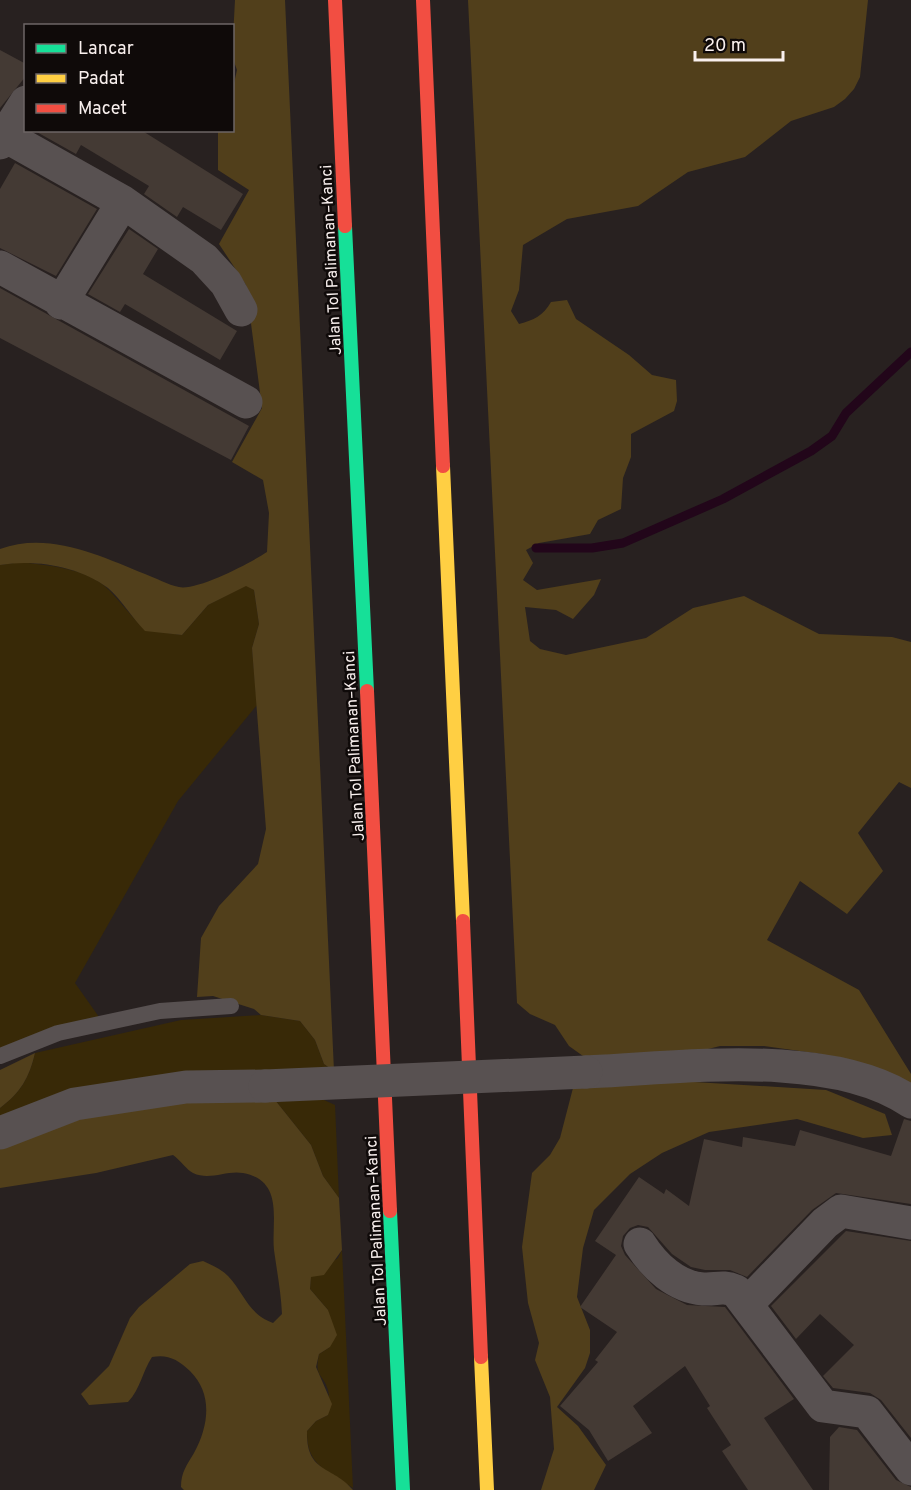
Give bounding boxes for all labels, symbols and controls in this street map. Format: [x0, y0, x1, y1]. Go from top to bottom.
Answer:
legend [24, 24, 234, 132]
scale bar [695, 24, 784, 62]
text: 20 m [704, 35, 746, 58]
text: Lancar [78, 38, 134, 61]
text: Padat [78, 68, 125, 91]
text: Macet [78, 98, 127, 121]
street label: Jalan Tol Palimanan–Kanci [317, 164, 347, 356]
street label: Jalan Tol Palimanan–Kanci [340, 650, 370, 842]
street label: Jalan Tol Palimanan–Kanci [362, 1135, 392, 1327]

